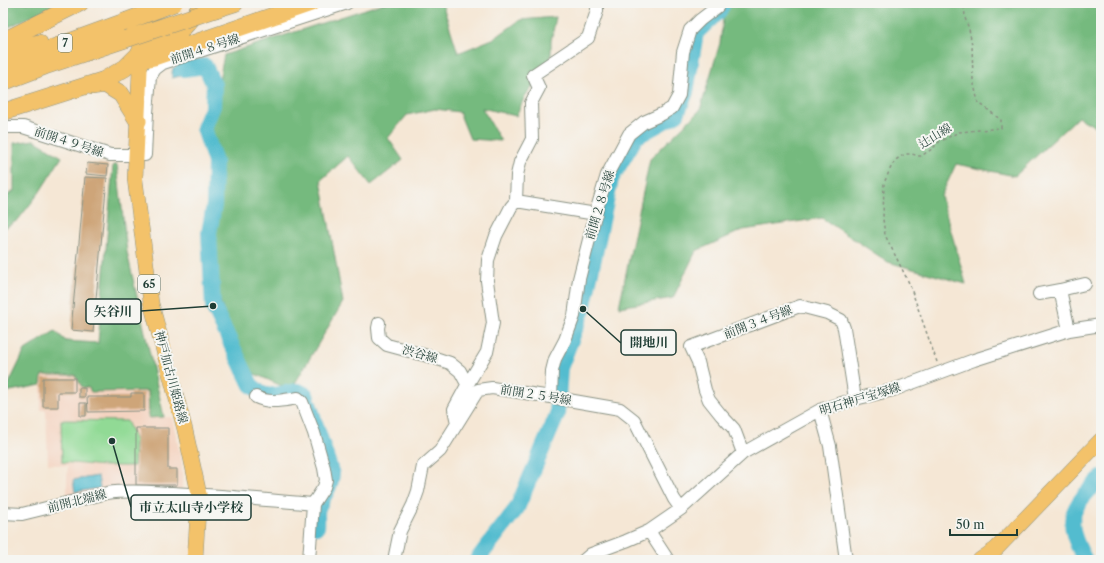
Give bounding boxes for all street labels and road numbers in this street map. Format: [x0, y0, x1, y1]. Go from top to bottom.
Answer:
street label: 前開４８号線 [168, 30, 241, 67]
road number: 7 [58, 34, 72, 52]
street label: 辻山線 [915, 120, 954, 151]
street label: 前開４９号線 [33, 123, 106, 160]
street label: 前開２８号線 [582, 168, 617, 241]
road number: 65 [138, 275, 160, 293]
street label: 前開３４号線 [722, 302, 794, 341]
street label: 神戸加古川姫路線 [152, 329, 191, 425]
street label: 渋谷線 [401, 341, 440, 366]
street label: 明石神戸宝塚線 [817, 379, 902, 418]
street label: 前開２５号線 [499, 381, 573, 408]
street label: 前開北端線 [46, 486, 108, 515]

